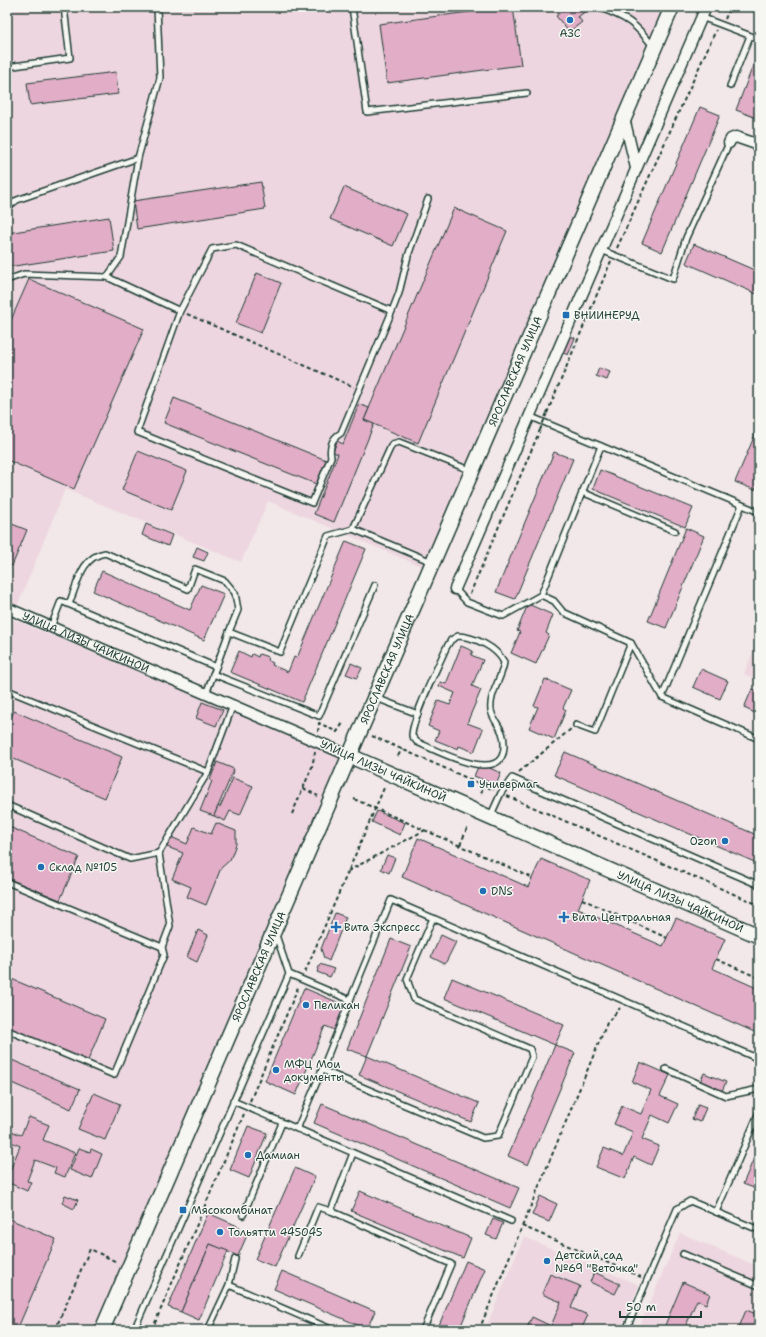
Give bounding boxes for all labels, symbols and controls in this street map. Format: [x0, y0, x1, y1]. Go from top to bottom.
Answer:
marker: АЗС [565, 15, 575, 25]
place label: АЗС [559, 26, 581, 41]
place label: ВНИИНЕРУД [574, 308, 640, 323]
marker: ВНИИНЕРУД [561, 310, 571, 320]
street label: ЯРОСЛАВСКАЯ УЛИЦА [485, 314, 545, 429]
street label: УЛИЦА ЛИЗЫ ЧАЙКИНОЙ [20, 608, 152, 676]
street label: ЯРОСЛАВСКАЯ УЛИЦА [356, 611, 417, 726]
street label: УЛИЦА ЛИЗЫ ЧАЙКИНОЙ [318, 735, 449, 806]
place label: Универмаг [479, 777, 538, 792]
marker: Универмаг [466, 779, 476, 789]
place label: Ozon [690, 834, 717, 849]
marker: Ozon [720, 836, 730, 846]
place label: Склад №105 [49, 860, 118, 875]
marker: Склад №105 [36, 862, 46, 872]
street label: УЛИЦА ЛИЗЫ ЧАЙКИНОЙ [615, 867, 747, 936]
place label: DNS [491, 884, 513, 899]
marker: DNS [478, 886, 488, 896]
street label: ЯРОСЛАВСКАЯ УЛИЦА [228, 909, 289, 1024]
place label: Вита Центральная [572, 910, 671, 925]
marker: Вита Центральная [559, 912, 569, 922]
place label: Вита Экспресс [344, 920, 421, 935]
marker: Вита Экспресс [331, 922, 341, 932]
place label: Пеликан [314, 998, 360, 1013]
marker: Пеликан [301, 1000, 311, 1010]
place label: МФЦ Мои документы [284, 1057, 344, 1085]
marker: МФЦ Мои документы [271, 1065, 281, 1075]
place label: Дамиан [256, 1148, 300, 1163]
marker: Дамиан [243, 1150, 253, 1160]
place label: Мясокомбинат [191, 1203, 273, 1218]
marker: Мясокомбинат [178, 1205, 188, 1215]
place label: Тольятти 445045 [228, 1225, 323, 1240]
marker: Тольятти 445045 [215, 1227, 225, 1237]
place label: Детский сад №69 "Веточка" [555, 1248, 638, 1276]
marker: Детский сад №69 "Веточка" [542, 1256, 552, 1266]
scale bar [620, 1293, 701, 1319]
text: 50 m [626, 1299, 656, 1315]

